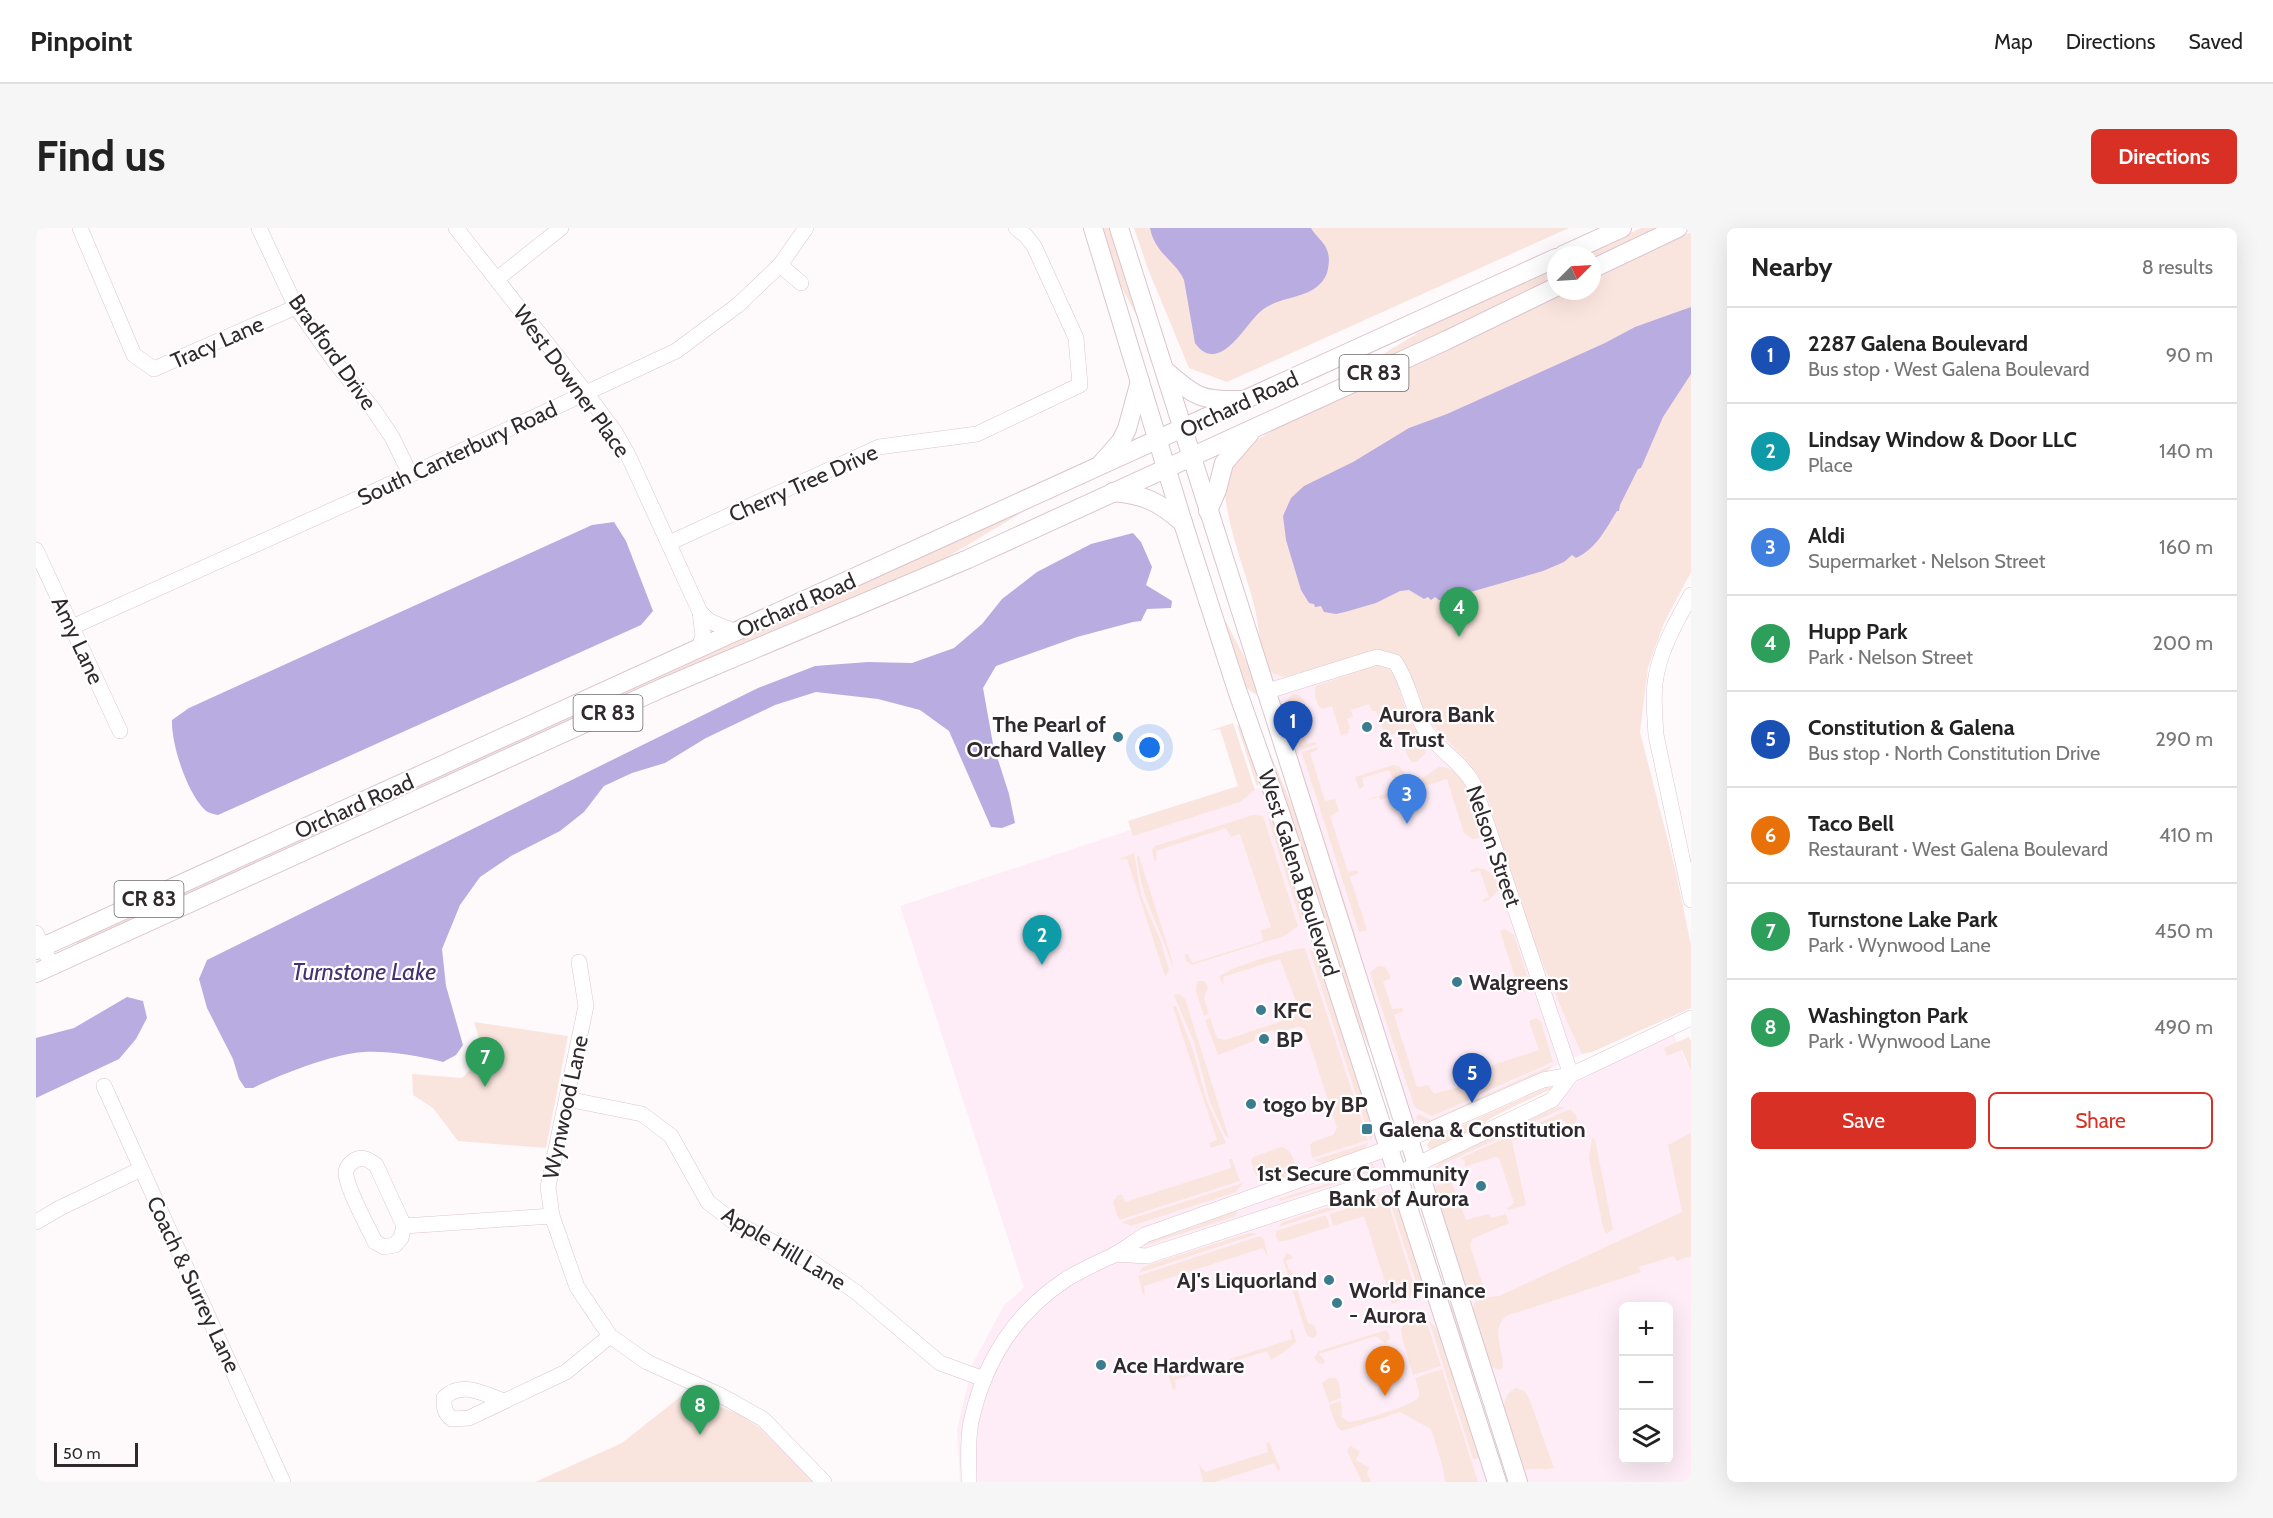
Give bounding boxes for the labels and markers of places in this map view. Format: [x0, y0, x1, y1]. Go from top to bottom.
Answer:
pin: 4 [1440, 588, 1478, 637]
place label: Aurora Bank & Trust [1379, 701, 1495, 753]
pin: 1 [1274, 702, 1312, 751]
place label: The Pearl of Orchard Valley [967, 711, 1107, 763]
marker: Aurora Bank & Trust [1360, 720, 1374, 734]
marker: The Pearl of Orchard Valley [1111, 730, 1125, 744]
pin: 3 [1388, 774, 1426, 824]
pin: 2 [1022, 916, 1062, 965]
place label: Walgreens [1469, 969, 1568, 996]
marker: Walgreens [1450, 975, 1464, 989]
place label: KFC [1273, 997, 1312, 1024]
marker: KFC [1254, 1003, 1268, 1017]
place label: BP [1276, 1026, 1303, 1053]
marker: BP [1257, 1032, 1271, 1046]
pin: 7 [466, 1038, 504, 1087]
pin: 5 [1452, 1054, 1492, 1103]
place label: togo by BP [1263, 1091, 1368, 1118]
marker: togo by BP [1244, 1097, 1258, 1111]
place label: Galena & Constitution [1379, 1116, 1586, 1143]
marker: Galena & Constitution [1360, 1122, 1374, 1136]
place label: 1st Secure Community Bank of Aurora [1257, 1160, 1469, 1212]
marker: 1st Secure Community Bank of Aurora [1474, 1179, 1488, 1193]
place label: AJ's Liquorland [1177, 1267, 1317, 1294]
marker: AJ's Liquorland [1322, 1273, 1336, 1287]
place label: World Finance - Aurora [1349, 1277, 1486, 1329]
marker: World Finance - Aurora [1330, 1296, 1344, 1310]
pin: 6 [1366, 1346, 1404, 1396]
place label: Ace Hardware [1113, 1352, 1244, 1379]
marker: Ace Hardware [1094, 1358, 1108, 1372]
pin: 8 [680, 1386, 720, 1435]

